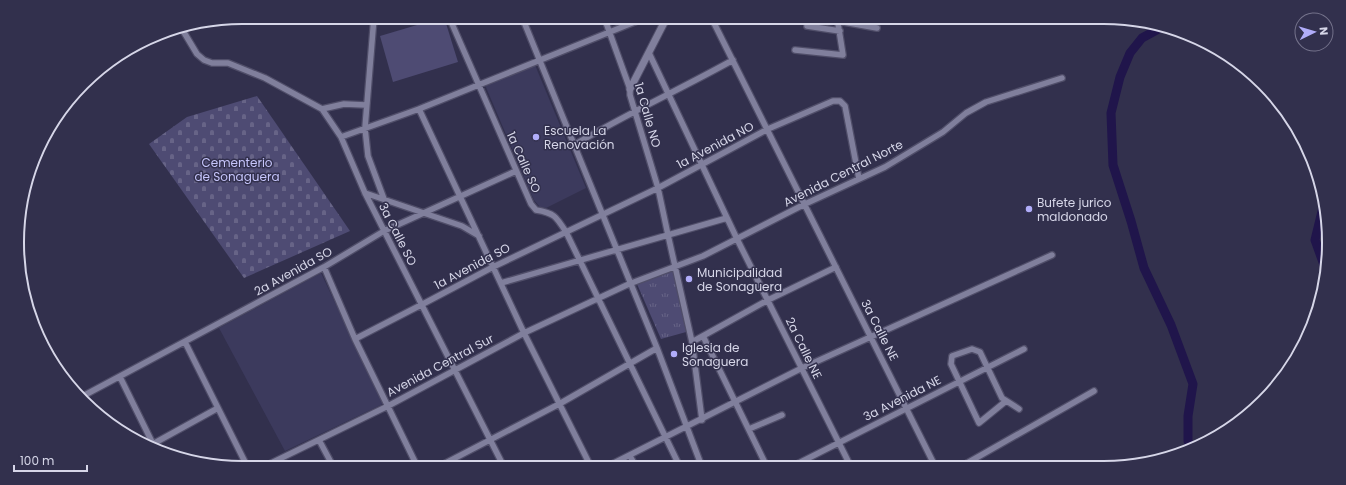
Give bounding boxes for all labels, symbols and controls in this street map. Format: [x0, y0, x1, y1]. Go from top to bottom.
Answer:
north arrow [1294, 12, 1334, 52]
text: N [1316, 26, 1332, 36]
street label: 1a Calle NO [631, 80, 665, 150]
street label: 1a Avenida NO [673, 117, 757, 173]
place label: Escuela La Renovación [544, 122, 615, 153]
street label: 1a Calle SO [503, 129, 545, 195]
marker: Escuela La Renovación [531, 132, 541, 142]
street label: Avenida Central Norte [780, 135, 906, 211]
park label: Cementerio de Sonaguera [194, 154, 280, 185]
place label: Bufete jurico maldonado [1037, 194, 1112, 225]
street label: 3a Calle SO [375, 199, 421, 269]
marker: Bufete jurico maldonado [1024, 204, 1034, 214]
street label: 1a Avenida SO [431, 239, 513, 293]
street label: 2a Avenida SO [251, 242, 335, 300]
place label: Municipalidad de Sonaguera [697, 264, 782, 295]
marker: Municipalidad de Sonaguera [684, 274, 694, 284]
street label: 3a Calle NE [857, 296, 903, 364]
street label: 2a Calle NE [782, 314, 826, 382]
street label: Avenida Central Sur [383, 329, 497, 400]
place label: Iglesia de Sonaguera [682, 339, 748, 370]
marker: Iglesia de Sonaguera [669, 349, 679, 359]
street label: 3a Avenida NE [860, 371, 944, 425]
scale bar [14, 447, 87, 473]
text: 100 m [20, 452, 54, 469]

